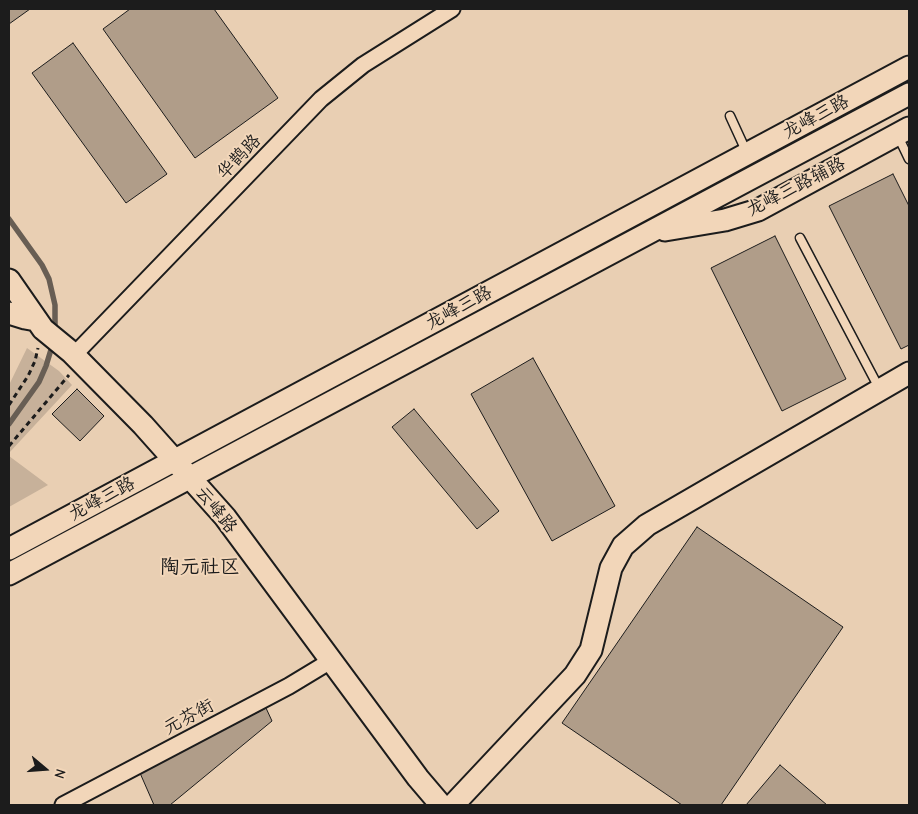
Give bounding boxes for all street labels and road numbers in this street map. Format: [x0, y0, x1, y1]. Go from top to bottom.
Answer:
street label: 龙峰三路 [779, 91, 853, 143]
street label: 华鹊路 [212, 130, 266, 184]
street label: 龙峰三路辅路 [743, 153, 849, 221]
street label: 龙峰三路 [422, 282, 496, 334]
street label: 龙峰三路 [65, 473, 139, 525]
street label: 云峰路 [191, 482, 241, 538]
street label: 元芬街 [160, 695, 218, 739]

